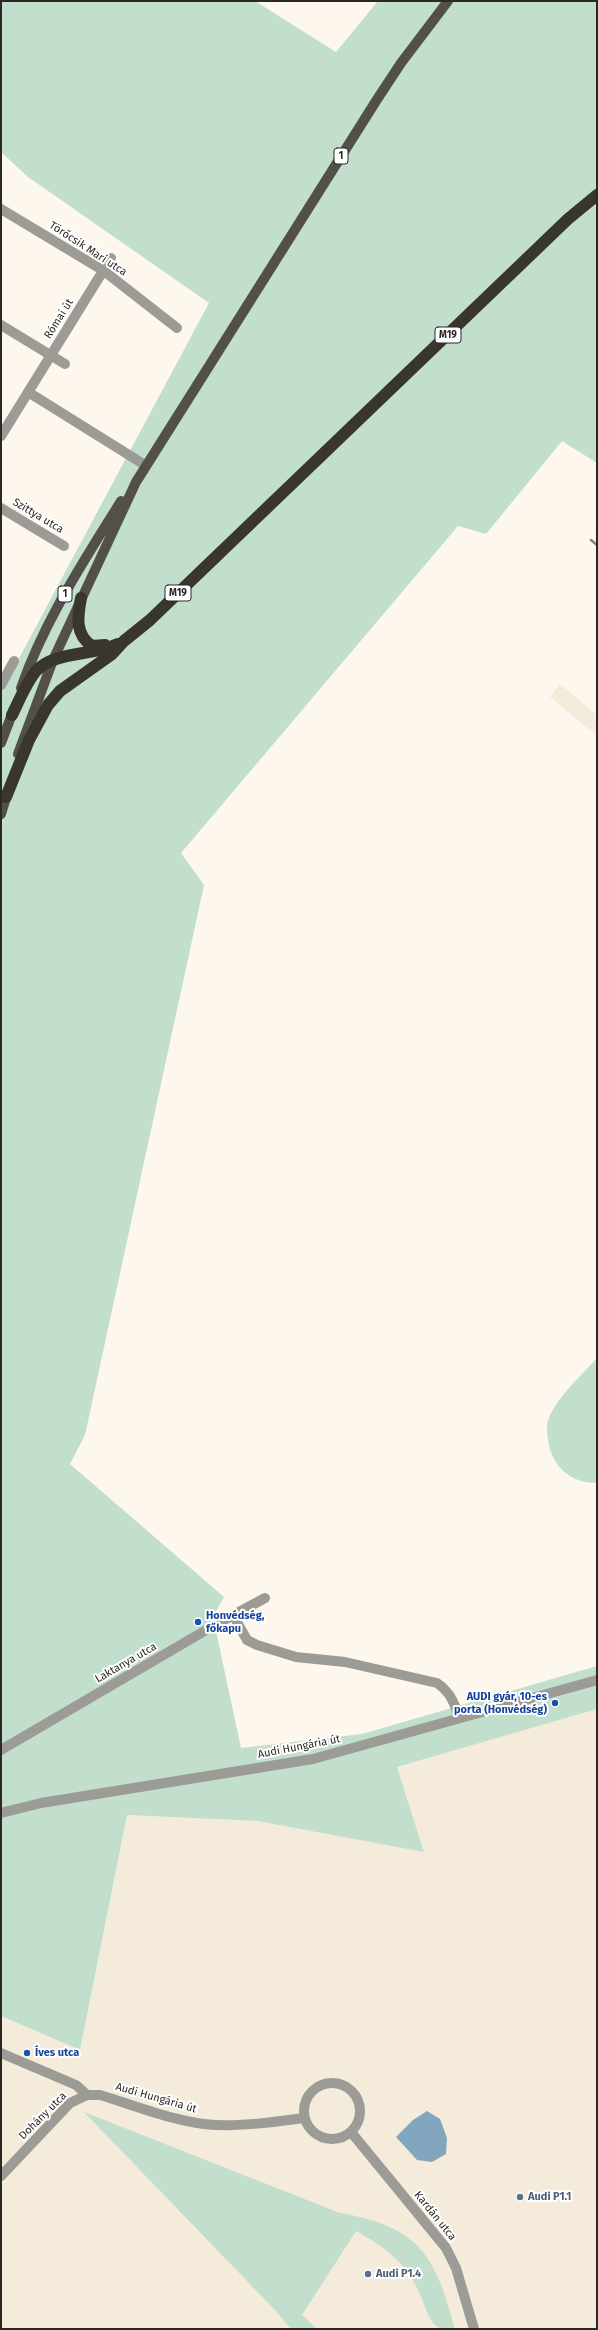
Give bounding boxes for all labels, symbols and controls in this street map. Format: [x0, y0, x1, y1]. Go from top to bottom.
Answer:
road number: 1 [334, 148, 348, 164]
street label: Törőcsik Mari utca [47, 219, 129, 279]
street label: Római út [42, 297, 76, 341]
road number: M19 [435, 327, 461, 343]
street label: Szittya utca [10, 496, 66, 536]
road number: M19 [165, 585, 191, 601]
road number: 1 [58, 586, 72, 602]
place label: Honvédség, főkapu [206, 1609, 264, 1635]
marker: Honvédség, főkapu [193, 1617, 203, 1627]
street label: Laktanya utca [93, 1640, 159, 1686]
place label: AUDI gyár, 10-es porta (Honvédség) [454, 1690, 547, 1716]
marker: AUDI gyár, 10-es porta (Honvédség) [550, 1698, 560, 1708]
street label: Audi Hungária út [257, 1733, 341, 1761]
place label: Íves utca [35, 2046, 79, 2060]
marker: Íves utca [22, 2048, 32, 2058]
street label: Audi Hungária út [114, 2080, 198, 2116]
street label: Dohány utca [16, 2089, 70, 2143]
street label: Kardán utca [411, 2189, 459, 2243]
place label: Audi P1.1 [528, 2190, 571, 2204]
marker: Audi P1.1 [515, 2192, 525, 2202]
place label: Audi P1.4 [376, 2267, 421, 2281]
marker: Audi P1.4 [363, 2269, 373, 2279]

